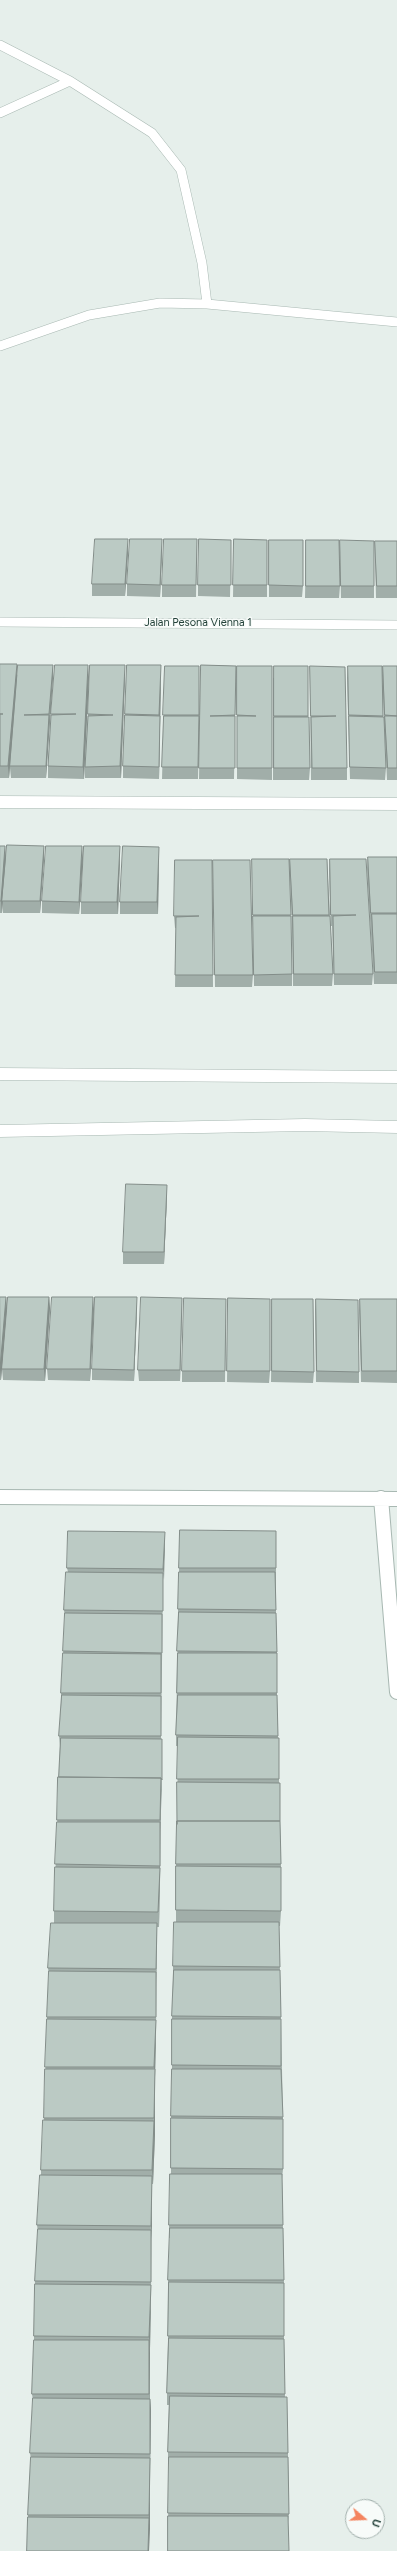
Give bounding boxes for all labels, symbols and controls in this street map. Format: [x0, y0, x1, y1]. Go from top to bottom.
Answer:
street label: Jalan Pesona Vienna 1 [144, 616, 252, 630]
north arrow [345, 2499, 385, 2539]
text: U [368, 2517, 383, 2529]

